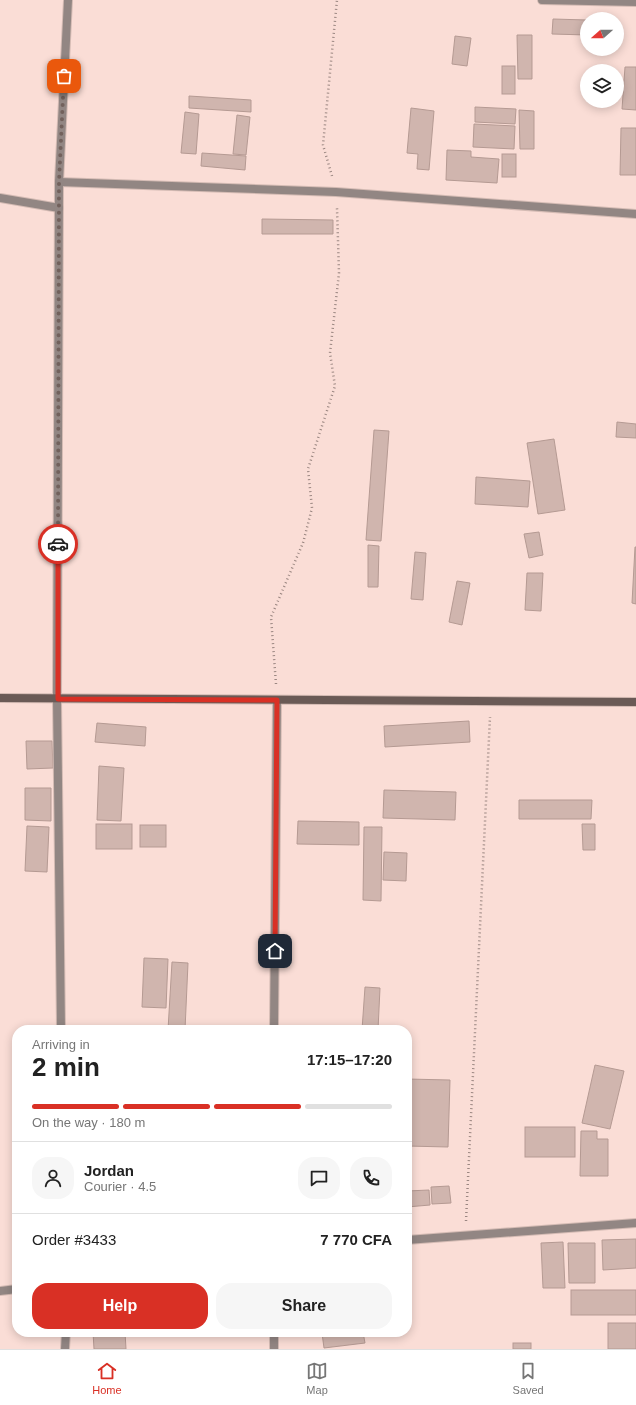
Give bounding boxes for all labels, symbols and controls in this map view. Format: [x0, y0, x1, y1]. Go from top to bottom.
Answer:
north arrow [580, 12, 624, 56]
map controls [580, 12, 624, 108]
pin [47, 59, 81, 93]
button: layers [580, 64, 624, 108]
icon: bag [53, 65, 75, 87]
courier [38, 524, 78, 564]
icon: car [47, 533, 69, 555]
pin [258, 934, 292, 968]
icon: home [264, 940, 286, 962]
text: Arriving in [32, 1037, 90, 1052]
text: 17:15–17:20 [307, 1051, 392, 1068]
text: 2 min [32, 1052, 100, 1082]
text: On the way · 180 m [32, 1115, 145, 1130]
button: person [32, 1157, 74, 1199]
button: chat [298, 1157, 340, 1199]
button: phone [350, 1157, 392, 1199]
text: Jordan [84, 1162, 134, 1179]
text: Courier · 4.5 [84, 1179, 156, 1194]
text: Order #3433 [32, 1231, 116, 1248]
text: 7 770 CFA [320, 1231, 392, 1248]
button: Help [32, 1283, 208, 1329]
button: Share [216, 1283, 392, 1329]
tab: Home [92, 1360, 122, 1396]
tab: Map [306, 1360, 328, 1396]
tab: Saved [513, 1360, 544, 1396]

